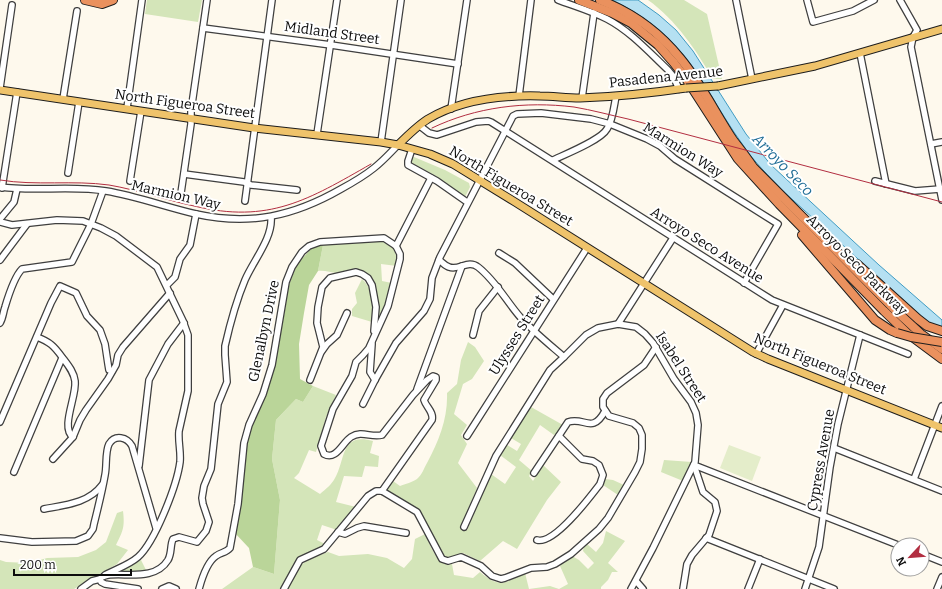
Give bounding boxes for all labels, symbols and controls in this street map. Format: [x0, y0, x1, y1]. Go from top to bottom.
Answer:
street label: Midland Street [283, 18, 381, 48]
street label: Pasadena Avenue [608, 63, 724, 91]
street label: North Figueroa Street [114, 86, 256, 122]
street label: Marmion Way [640, 119, 727, 182]
water label: Arroyo Seco [748, 129, 817, 200]
street label: North Figueroa Street [446, 142, 576, 230]
street label: Marmion Way [130, 176, 223, 214]
street label: Arroyo Seco Avenue [647, 203, 767, 287]
street label: Arroyo Seco Parkway [803, 211, 911, 319]
street label: Glenalbyn Drive [245, 279, 283, 383]
street label: Ulysses Street [486, 292, 548, 378]
street label: Isabel Street [652, 328, 710, 406]
street label: North Figueroa Street [751, 330, 889, 398]
street label: Cypress Avenue [804, 408, 838, 512]
north arrow [890, 537, 930, 577]
scale bar [14, 551, 131, 577]
text: N [894, 554, 909, 568]
text: 200 m [20, 558, 56, 572]

